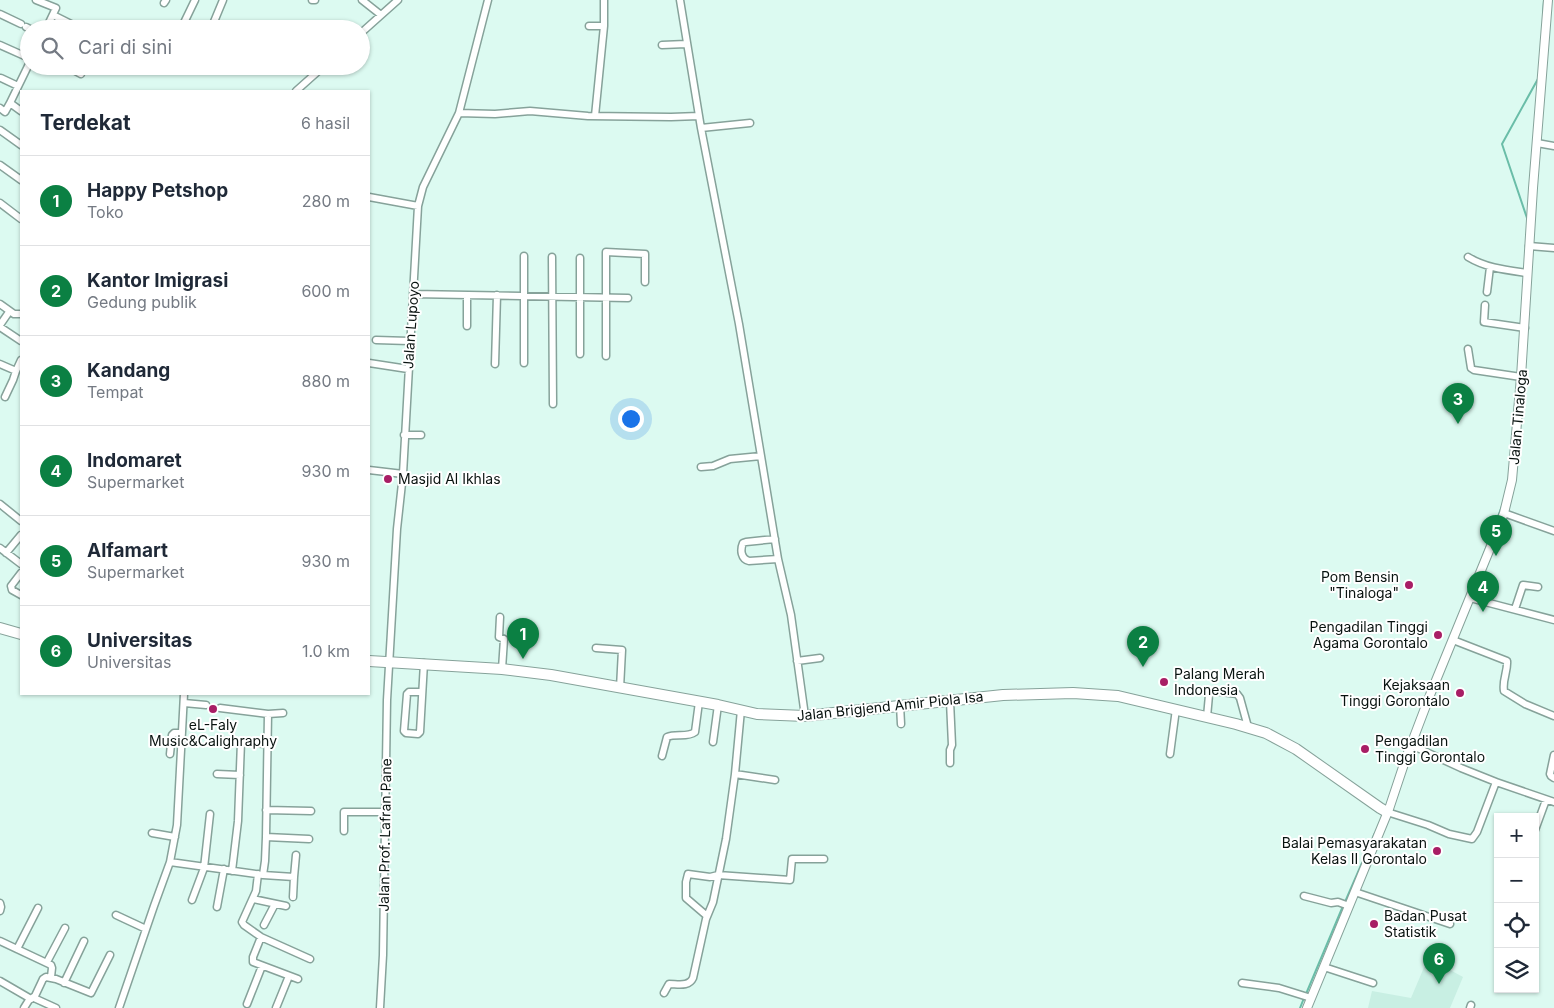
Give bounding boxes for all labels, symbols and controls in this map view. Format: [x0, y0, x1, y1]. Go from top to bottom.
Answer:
search box [20, 20, 370, 75]
icon: search [38, 34, 66, 62]
text: Cari di sini [78, 36, 172, 59]
text: Terdekat [40, 110, 131, 135]
text: 6 hasil [301, 113, 350, 133]
text: Happy Petshop [87, 179, 228, 202]
text: 1 [53, 191, 59, 211]
text: 280 m [302, 191, 350, 211]
text: Toko [87, 202, 124, 222]
text: Kantor Imigrasi [87, 269, 228, 292]
street label: Jalan Lupoyo [399, 280, 422, 370]
text: 2 [51, 281, 61, 301]
text: 600 m [301, 281, 350, 301]
text: Gedung publik [87, 292, 197, 312]
text: Kandang [87, 359, 170, 382]
street label: Jalan Tinaloga [1505, 368, 1530, 466]
text: 3 [51, 371, 61, 391]
text: 880 m [302, 371, 350, 391]
text: Tempat [87, 382, 144, 402]
pin: 3 [1442, 383, 1474, 424]
your location [618, 406, 644, 432]
text: Indomaret [87, 449, 182, 472]
text: 4 [51, 461, 61, 481]
text: 930 m [302, 461, 350, 481]
place label: Masjid Al Ikhlas [398, 470, 501, 487]
text: Supermarket [87, 472, 184, 492]
marker: Masjid Al Ikhlas [382, 473, 394, 485]
pin: 5 [1480, 515, 1512, 556]
text: Alfamart [87, 539, 168, 562]
text: 5 [51, 551, 61, 571]
text: 930 m [302, 551, 350, 571]
text: Supermarket [87, 562, 184, 582]
place label: Pom Bensin "Tinaloga" [1321, 568, 1399, 601]
pin: 4 [1467, 571, 1499, 612]
marker: Pom Bensin "Tinaloga" [1403, 579, 1415, 591]
pin: 1 [507, 618, 539, 659]
place label: Pengadilan Tinggi Agama Gorontalo [1310, 618, 1428, 651]
pin: 2 [1127, 626, 1159, 667]
text: Universitas [87, 629, 193, 652]
marker: Pengadilan Tinggi Agama Gorontalo [1432, 629, 1444, 641]
text: 6 [51, 641, 61, 661]
text: 1.0 km [302, 641, 350, 661]
text: Universitas [87, 652, 171, 672]
place label: Palang Merah Indonesia [1174, 665, 1265, 698]
marker: Palang Merah Indonesia [1158, 676, 1170, 688]
place label: Kejaksaan Tinggi Gorontalo [1340, 676, 1450, 709]
street label: Jalan Brigjend Amir Piola Isa [796, 687, 984, 724]
marker: Kejaksaan Tinggi Gorontalo [1454, 687, 1466, 699]
marker: eL-Faly Music&Calighraphy [207, 703, 219, 715]
place label: eL-Faly Music&Calighraphy [149, 716, 277, 749]
place label: Pengadilan Tinggi Gorontalo [1375, 732, 1485, 765]
marker: Pengadilan Tinggi Gorontalo [1359, 743, 1371, 755]
street label: Jalan Prof. Lafran Pane [375, 758, 394, 912]
map controls [1494, 813, 1539, 993]
button: + [1494, 813, 1539, 858]
place label: Balai Pemasyarakatan Kelas II Gorontalo [1282, 834, 1427, 867]
marker: Balai Pemasyarakatan Kelas II Gorontalo [1431, 845, 1443, 857]
button: − [1494, 858, 1539, 903]
button: locate [1494, 903, 1539, 948]
place label: Badan Pusat Statistik [1384, 907, 1467, 940]
marker: Badan Pusat Statistik [1368, 918, 1380, 930]
pin: 6 [1423, 943, 1455, 984]
button: layers [1494, 948, 1539, 993]

